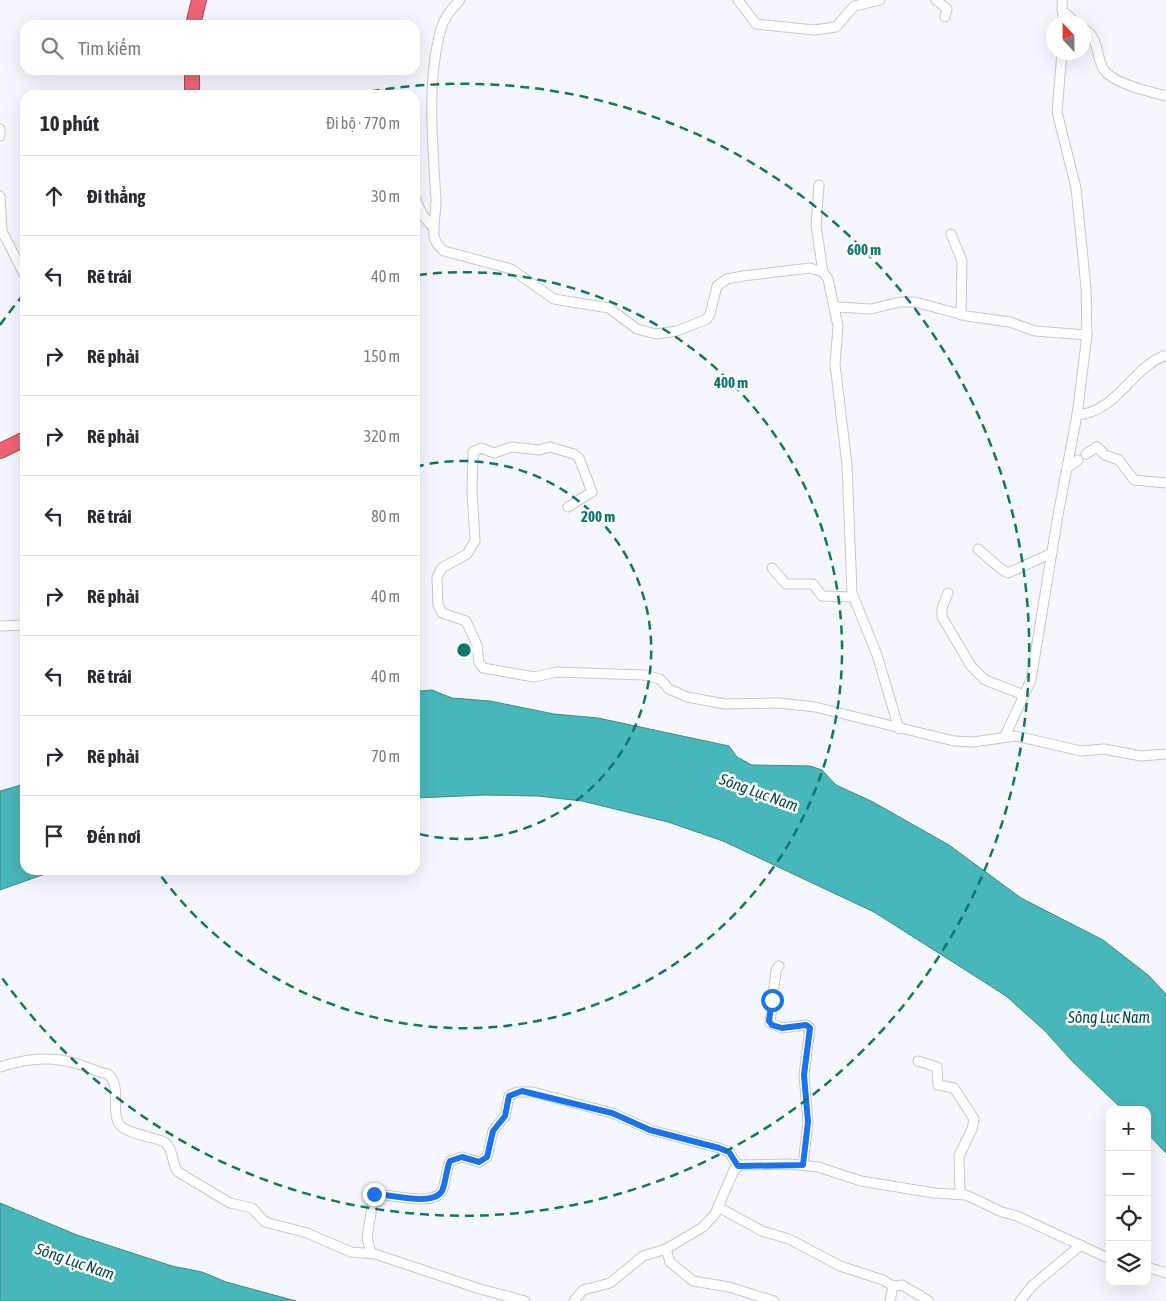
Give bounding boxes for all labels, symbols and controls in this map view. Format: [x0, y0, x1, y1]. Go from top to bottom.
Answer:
north arrow [1046, 15, 1091, 60]
search box [20, 20, 420, 75]
icon: search [38, 34, 66, 62]
text: Tìm kiếm [78, 37, 141, 59]
text: 10 phút [40, 111, 99, 135]
text: Đi bộ · 770 m [326, 114, 400, 132]
icon: ahead [40, 182, 68, 210]
text: Đi thẳng [87, 185, 146, 207]
text: 30 m [371, 187, 400, 205]
text: 600 m [847, 241, 881, 258]
icon: left [40, 262, 68, 290]
text: Rẽ trái [87, 265, 132, 287]
text: 40 m [371, 267, 400, 285]
icon: right [40, 342, 68, 370]
text: Rẽ phải [87, 345, 139, 367]
text: 150 m [364, 347, 400, 365]
text: 400 m [713, 374, 748, 391]
icon: right [40, 422, 68, 450]
text: Rẽ phải [87, 425, 139, 447]
text: 320 m [364, 427, 400, 445]
icon: left [40, 502, 68, 530]
text: Rẽ trái [87, 505, 132, 527]
text: 80 m [371, 507, 400, 525]
text: 200 m [581, 508, 615, 525]
icon: right [40, 582, 68, 610]
text: Rẽ phải [87, 585, 139, 607]
text: 40 m [371, 587, 400, 605]
centre of rings [455, 641, 473, 659]
icon: left [40, 662, 68, 690]
text: Rẽ trái [87, 665, 132, 687]
text: 40 m [371, 667, 400, 685]
icon: right [40, 742, 68, 770]
text: Rẽ phải [87, 745, 139, 767]
text: 70 m [371, 747, 400, 765]
water label: Sông Lục Nam [716, 769, 801, 816]
icon: arrive [40, 822, 68, 850]
text: Đến nơi [87, 825, 141, 847]
route start [761, 989, 784, 1012]
water label: Sông Lục Nam [1067, 1008, 1151, 1027]
map controls [1106, 1106, 1151, 1286]
button: + [1106, 1106, 1151, 1151]
button: − [1106, 1151, 1151, 1196]
route end [363, 1183, 386, 1206]
button: locate [1106, 1196, 1151, 1241]
water label: Sông Lục Nam [32, 1239, 117, 1284]
button: layers [1106, 1241, 1151, 1286]

